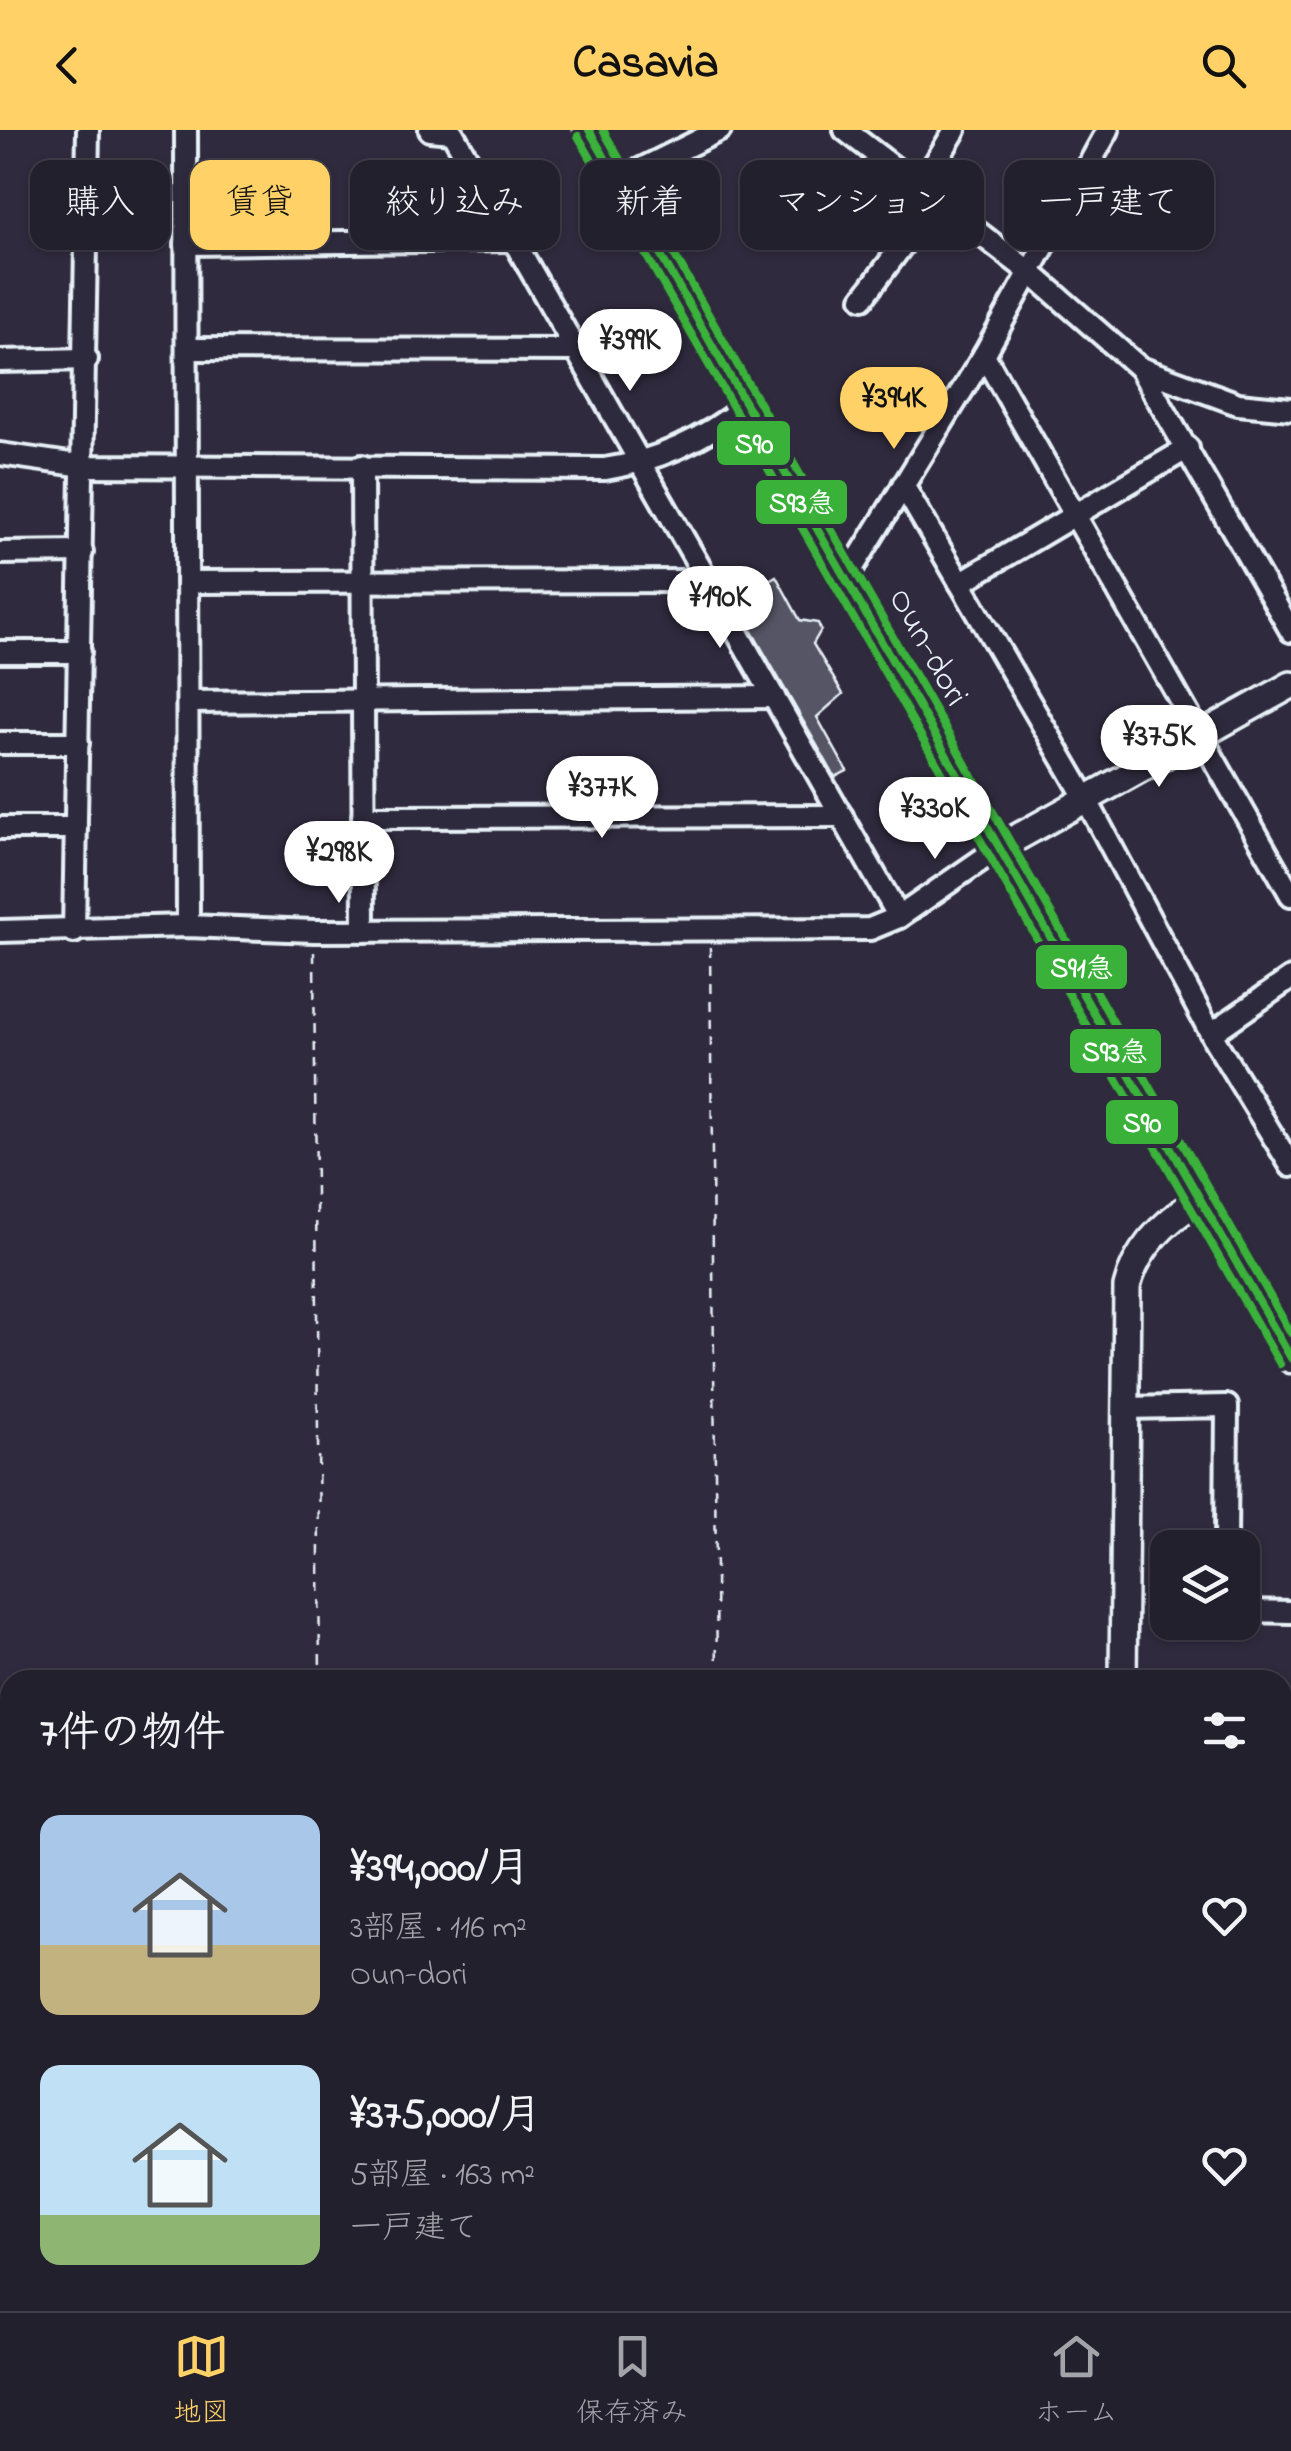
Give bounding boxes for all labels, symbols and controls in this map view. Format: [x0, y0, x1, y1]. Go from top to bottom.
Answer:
text: Casavia [573, 32, 718, 98]
icon: back [40, 38, 95, 93]
icon: search [1196, 38, 1251, 93]
chip: 購入 [30, 160, 170, 250]
chip: 賃貸 [190, 160, 330, 250]
chip: 絞り込み [350, 160, 560, 250]
chip: 新着 [580, 160, 720, 250]
chip: マンション [740, 160, 984, 250]
chip: 一戸建て [1004, 160, 1214, 250]
pin: ¥399K [560, 309, 700, 394]
text: ¥399K [600, 318, 660, 365]
pin: ¥394K [824, 367, 964, 452]
text: ¥394K [862, 376, 926, 423]
line badge: S90 [715, 419, 792, 467]
text: S90 [735, 426, 773, 467]
line badge: S93急 [754, 478, 849, 526]
text: S93急 [769, 485, 835, 526]
pin: ¥190K [650, 566, 790, 651]
text: ¥190K [689, 575, 751, 622]
street label: Oun-dori [874, 579, 980, 716]
pin: ¥375K [1089, 705, 1229, 790]
text: ¥375K [1123, 714, 1195, 761]
pin: ¥377K [532, 756, 672, 841]
text: ¥377K [568, 765, 636, 812]
pin: ¥330K [865, 777, 1005, 862]
text: ¥330K [901, 786, 969, 833]
pin: ¥298K [269, 821, 409, 906]
text: ¥298K [306, 830, 372, 877]
line badge: S91急 [1034, 943, 1129, 991]
text: S91急 [1050, 950, 1114, 991]
line badge: S93急 [1068, 1027, 1163, 1075]
text: S93急 [1082, 1034, 1148, 1075]
line badge: S90 [1104, 1098, 1180, 1146]
text: S90 [1123, 1105, 1161, 1146]
map controls [1150, 1530, 1260, 1640]
button: layers [1150, 1530, 1260, 1640]
icon: filters [1197, 1703, 1252, 1758]
text: 7件の物件 [40, 1704, 225, 1765]
text: ¥394,000/月 [350, 1839, 530, 1900]
icon: home [120, 1855, 240, 1975]
icon: heart [1197, 1888, 1252, 1943]
text: 3部屋 · 116 m² [350, 1906, 527, 1953]
text: Oun-dori [350, 1953, 467, 2000]
text: ¥375,000/月 [350, 2086, 542, 2147]
icon: home [120, 2105, 240, 2225]
icon: heart [1197, 2138, 1252, 2193]
text: 5部屋 · 163 m² [350, 2153, 535, 2200]
text: 一戸建て [350, 2206, 478, 2253]
tab: 地図 [173, 2329, 229, 2435]
tab: 保存済み [576, 2329, 688, 2435]
tab: ホーム [1035, 2329, 1118, 2435]

